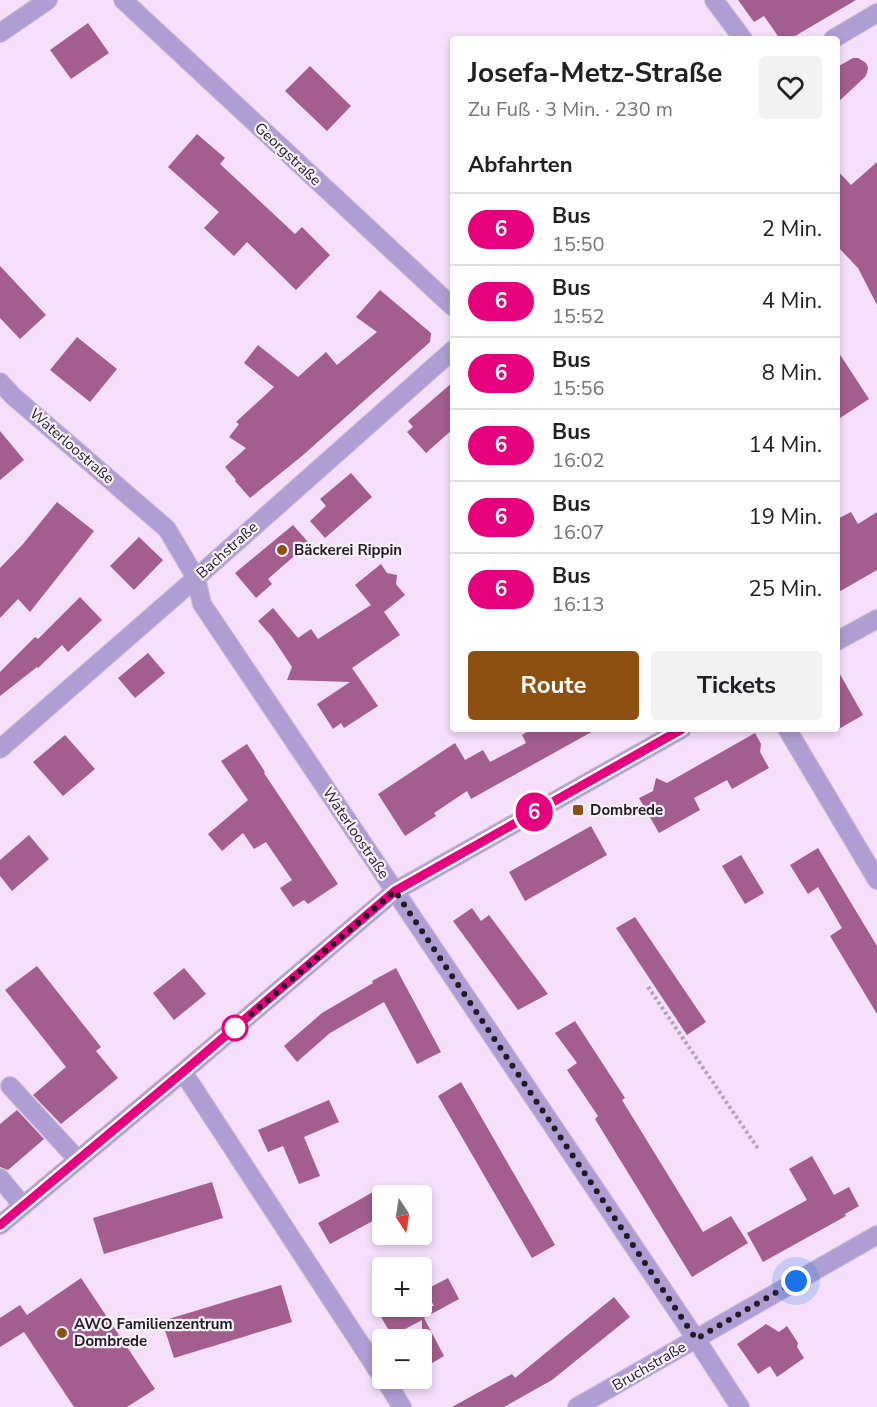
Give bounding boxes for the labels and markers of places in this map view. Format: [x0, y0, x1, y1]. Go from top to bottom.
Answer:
place label: Bäckerei Rippin [294, 540, 402, 560]
marker: Bäckerei Rippin [275, 543, 289, 557]
place label: Dombrede [590, 800, 663, 820]
marker: Dombrede [571, 803, 585, 817]
unlabelled marker [222, 1015, 248, 1041]
place label: AWO Familienzentrum Dombrede [74, 1314, 233, 1351]
marker: AWO Familienzentrum Dombrede [55, 1326, 69, 1340]

